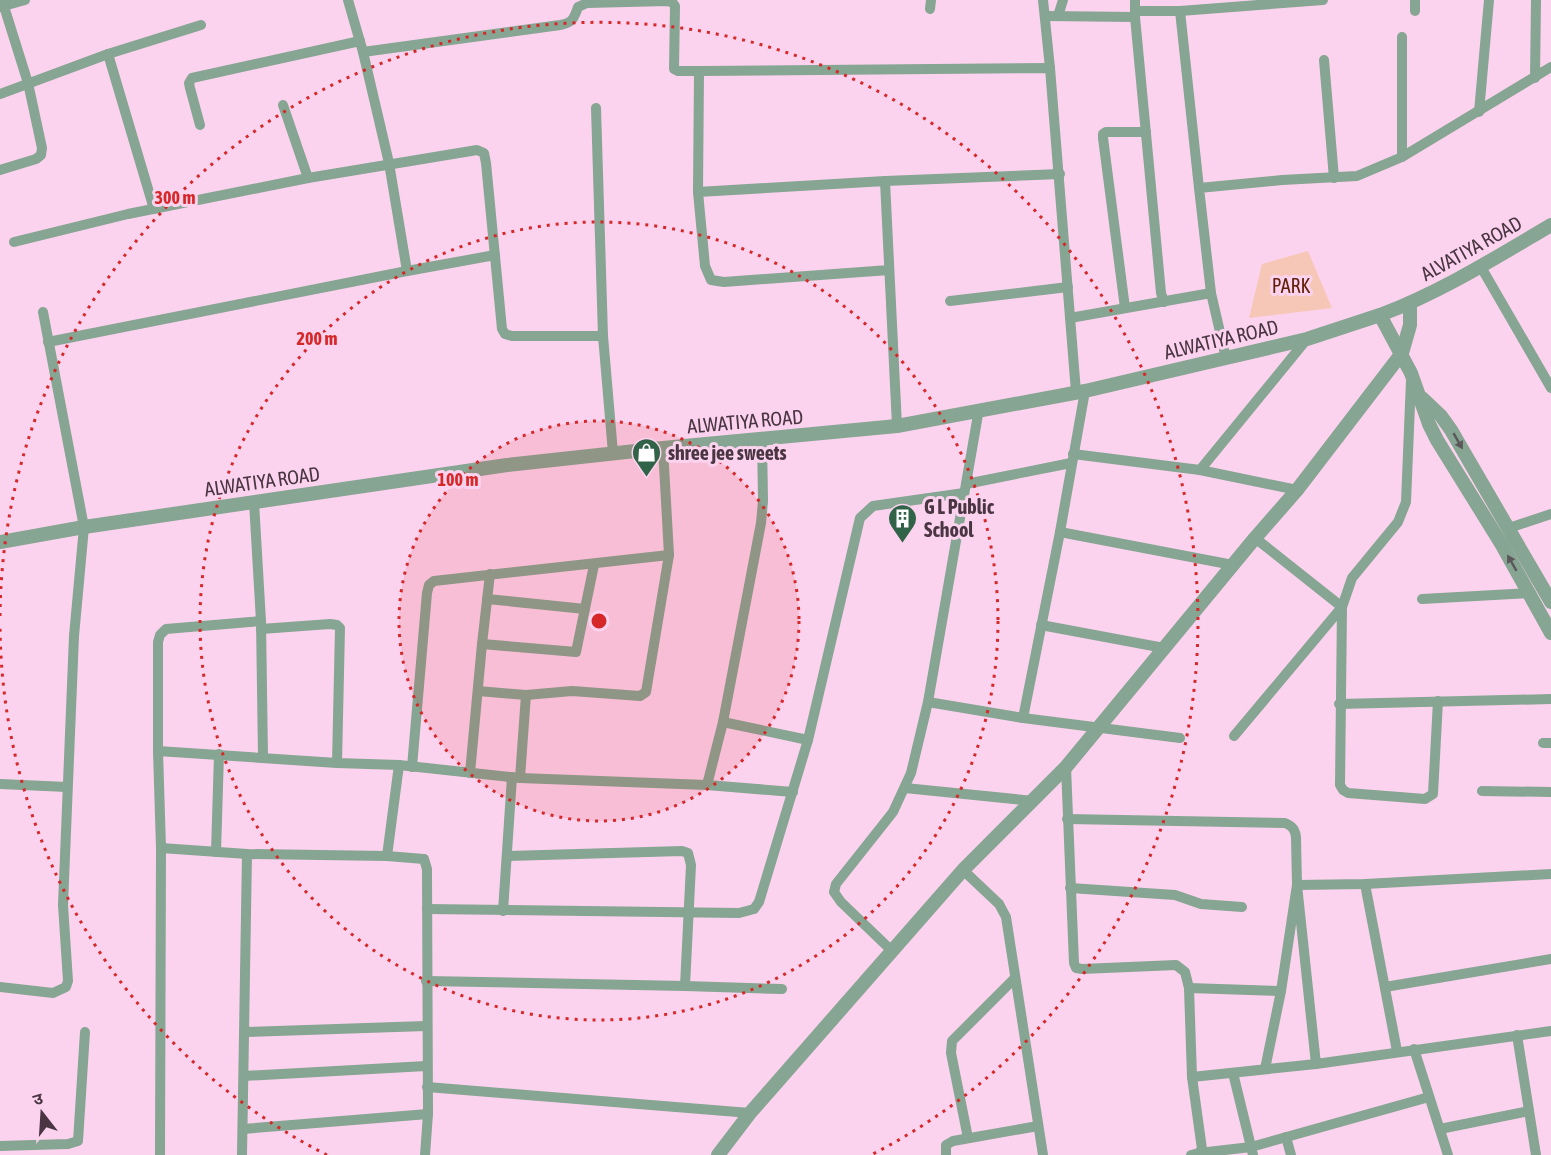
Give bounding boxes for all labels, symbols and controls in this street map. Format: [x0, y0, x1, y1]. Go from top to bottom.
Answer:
text: 300 m [155, 187, 195, 208]
street label: ALVATIYA ROAD [1417, 211, 1525, 285]
park label: PARK [1272, 274, 1310, 297]
street label: ALWATIYA ROAD [1162, 315, 1280, 363]
text: 200 m [297, 328, 337, 349]
street label: ALWATIYA ROAD [686, 404, 804, 438]
one-way arrow [1452, 433, 1463, 449]
shop icon: shree jee sweets [631, 436, 663, 478]
place label: shree jee sweets [668, 441, 787, 464]
street label: ALWATIYA ROAD [203, 462, 321, 500]
text: 100 m [438, 469, 478, 490]
place label: G L Public School [924, 495, 995, 541]
building icon: G L Public School [887, 502, 919, 544]
one-way arrow [1507, 554, 1517, 571]
centre of rings [589, 611, 609, 631]
north arrow [12, 1083, 72, 1143]
text: उ [31, 1088, 45, 1109]

